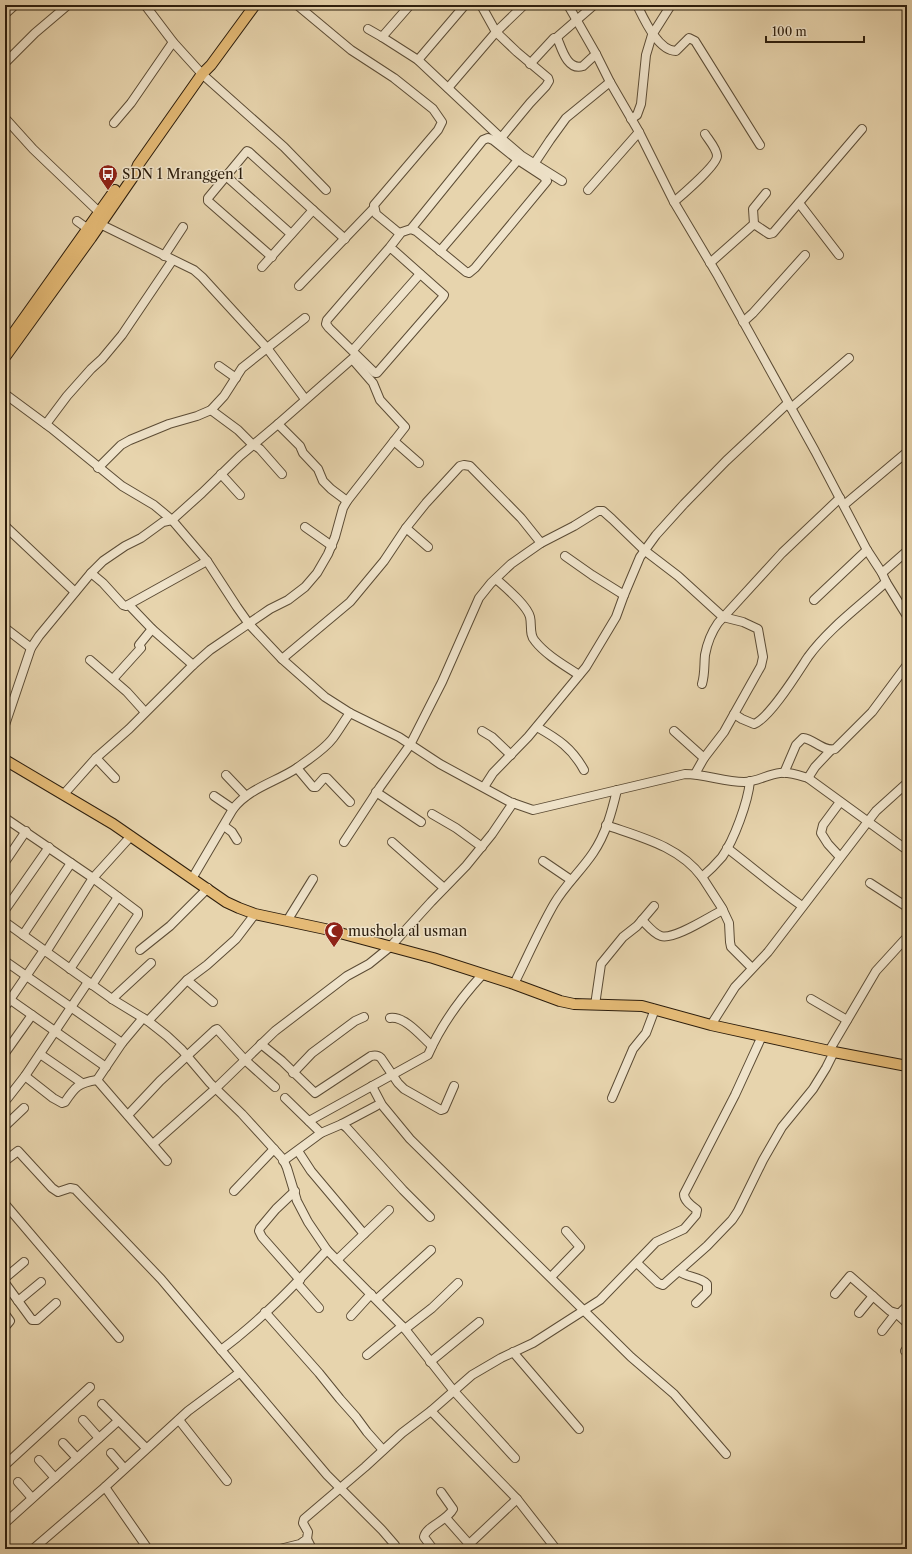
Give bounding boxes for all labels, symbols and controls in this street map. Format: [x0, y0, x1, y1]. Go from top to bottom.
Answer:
scale bar [766, 18, 864, 44]
text: 100 m [772, 24, 807, 39]
bus stop icon: SDN 1 Mranggen 1 [97, 163, 119, 191]
place label: SDN 1 Mranggen 1 [122, 165, 244, 183]
mosque icon: mushola al usman [323, 920, 345, 948]
place label: mushola al usman [348, 922, 468, 940]

